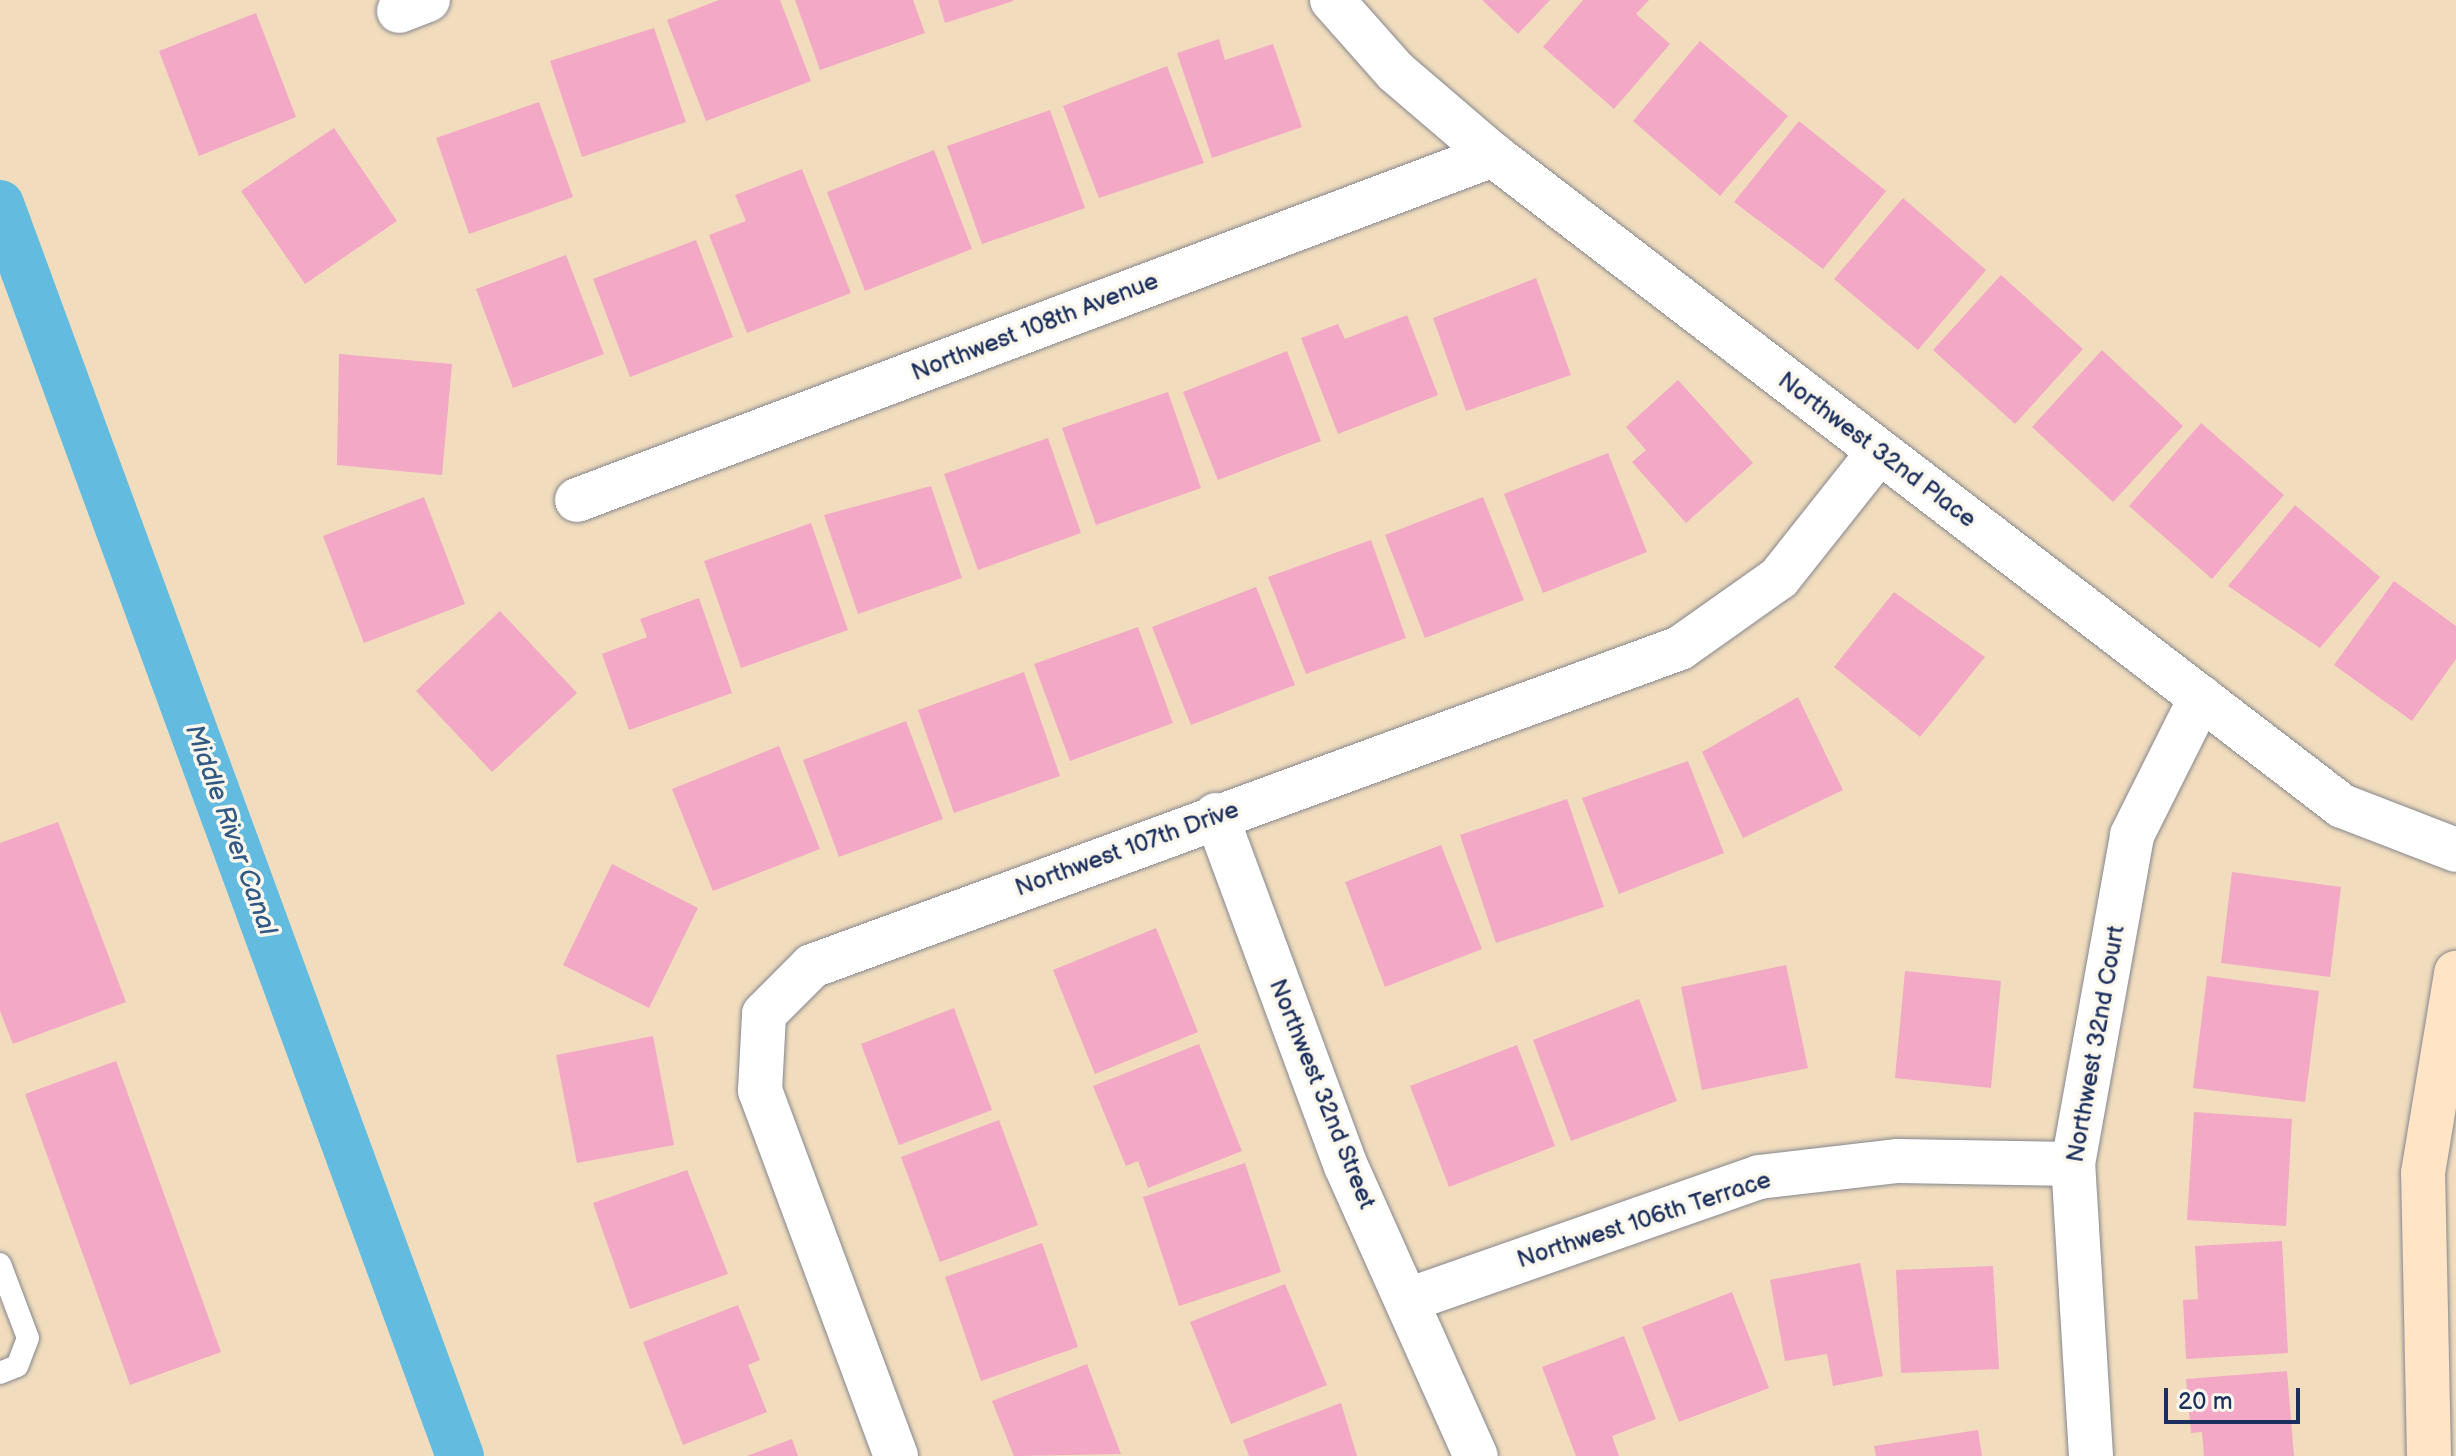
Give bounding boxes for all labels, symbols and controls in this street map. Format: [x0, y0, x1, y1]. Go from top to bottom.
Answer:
street label: Northwest 108th Avenue [908, 267, 1162, 387]
street label: Northwest 32nd Place [1772, 366, 1982, 534]
water label: Middle River Canal [177, 720, 283, 940]
street label: Northwest 107th Drive [1011, 795, 1243, 903]
street label: Northwest 32nd Court [2061, 923, 2131, 1165]
street label: Northwest 32nd Street [1263, 975, 1381, 1213]
street label: Northwest 106th Terrace [1513, 1165, 1775, 1275]
scale bar [2168, 1372, 2304, 1422]
text: 20 m [2178, 1387, 2233, 1416]

